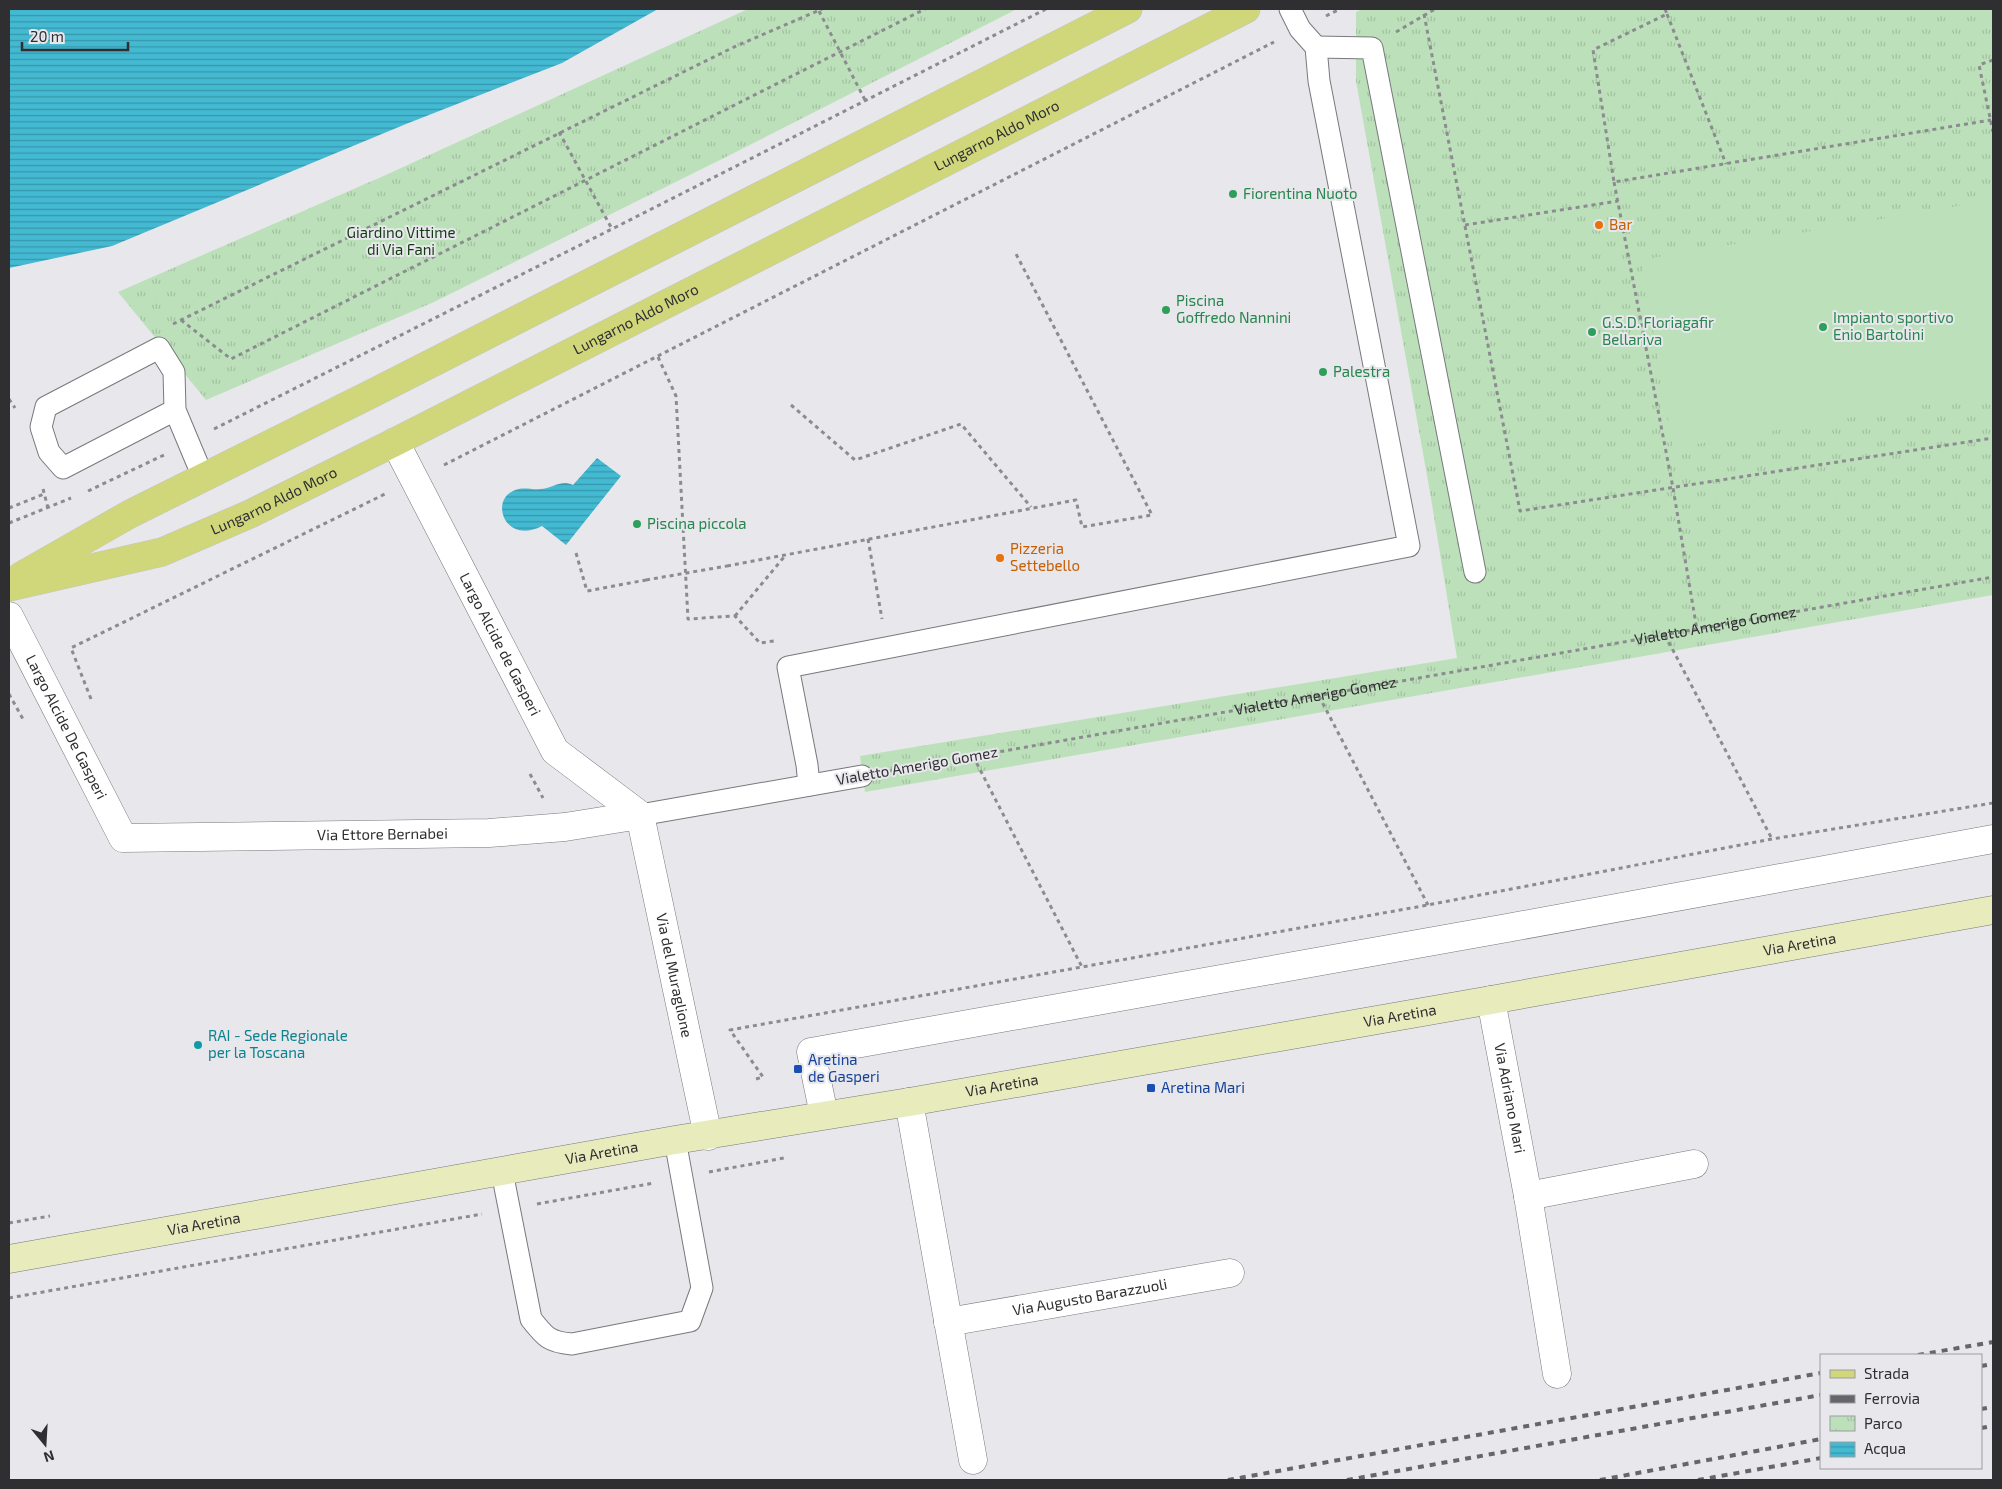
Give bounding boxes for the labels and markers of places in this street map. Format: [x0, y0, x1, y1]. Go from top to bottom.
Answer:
place label: Fiorentina Nuoto [1243, 184, 1358, 202]
marker: Fiorentina Nuoto [1227, 188, 1239, 200]
place label: Bar [1609, 215, 1633, 233]
marker: Bar [1593, 219, 1605, 231]
place label: Piscina Goffredo Nannini [1176, 291, 1291, 326]
marker: Piscina Goffredo Nannini [1160, 304, 1172, 316]
place label: Impianto sportivo Enio Bartolini [1833, 308, 1954, 343]
place label: G.S.D. Floriagafir Bellariva [1602, 313, 1714, 348]
marker: Impianto sportivo Enio Bartolini [1817, 321, 1829, 333]
marker: G.S.D. Floriagafir Bellariva [1586, 326, 1598, 338]
place label: Palestra [1333, 362, 1390, 380]
marker: Palestra [1317, 366, 1329, 378]
place label: Piscina piccola [647, 514, 747, 532]
marker: Piscina piccola [631, 518, 643, 530]
place label: Pizzeria Settebello [1010, 539, 1080, 574]
marker: Pizzeria Settebello [994, 552, 1006, 564]
place label: RAI - Sede Regionale per la Toscana [208, 1026, 348, 1061]
marker: RAI - Sede Regionale per la Toscana [192, 1039, 204, 1051]
place label: Aretina de Gasperi [808, 1050, 880, 1085]
marker: Aretina de Gasperi [792, 1063, 804, 1075]
place label: Aretina Mari [1161, 1078, 1245, 1096]
marker: Aretina Mari [1145, 1082, 1157, 1094]

